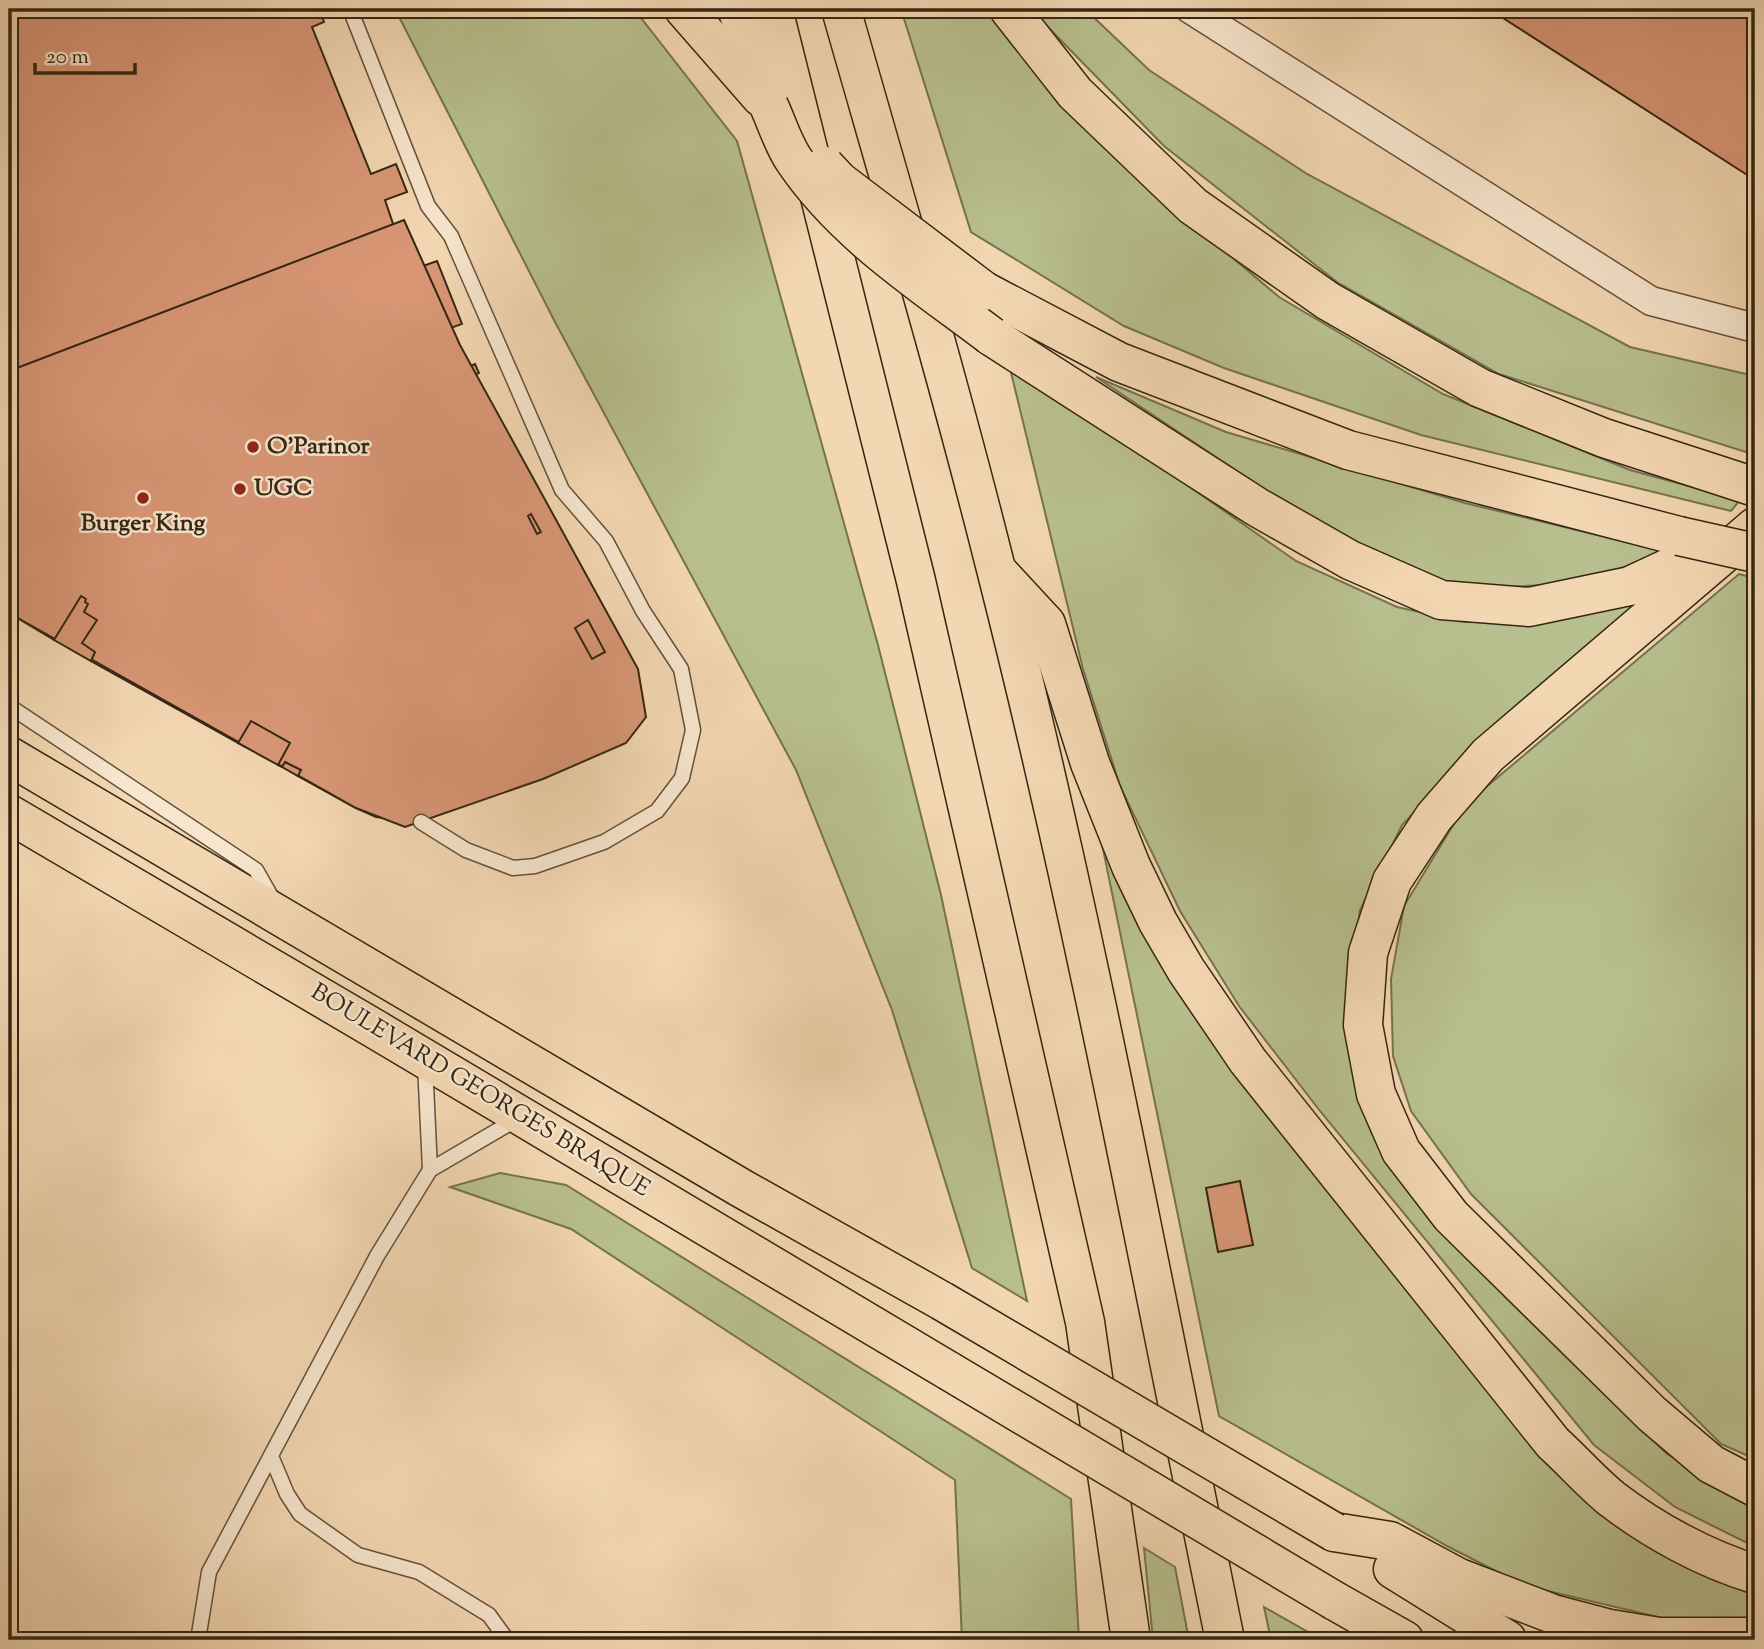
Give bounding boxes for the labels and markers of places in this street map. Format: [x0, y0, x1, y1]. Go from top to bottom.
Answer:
place label: O'Parinor [267, 430, 371, 464]
marker: O'Parinor [245, 439, 261, 455]
place label: UGC [254, 472, 313, 506]
marker: UGC [232, 481, 248, 497]
marker: Burger King [135, 490, 151, 506]
place label: Burger King [81, 507, 206, 541]

